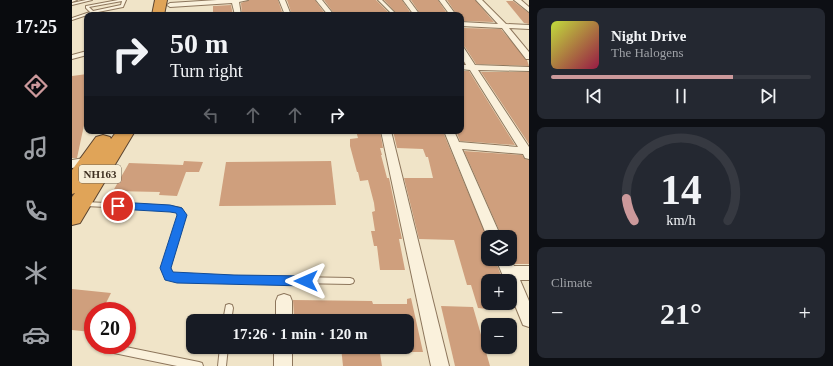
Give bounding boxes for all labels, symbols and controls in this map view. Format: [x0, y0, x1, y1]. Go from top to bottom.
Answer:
text: 17:25 [15, 17, 57, 37]
icon: right [104, 28, 156, 80]
text: 50 m [170, 28, 228, 59]
text: Night Drive [611, 28, 686, 44]
text: The Halogens [611, 45, 684, 60]
text: Turn right [170, 61, 243, 81]
icon: directions [22, 72, 50, 100]
icon: previous [583, 85, 605, 107]
icon: pause [670, 85, 692, 107]
icon: next [757, 85, 779, 107]
icon: left [200, 104, 222, 126]
icon: ahead [242, 104, 264, 126]
icon: ahead [284, 104, 306, 126]
icon: right [326, 104, 348, 126]
icon: music [22, 134, 50, 162]
road number: NH163 [79, 165, 121, 183]
text: 14 [660, 167, 702, 213]
pin [101, 189, 135, 223]
icon: arrive [107, 195, 129, 217]
icon: phone [22, 197, 50, 225]
text: km/h [666, 212, 696, 228]
map controls [481, 230, 517, 354]
button: layers [481, 230, 517, 266]
icon: climate [22, 259, 50, 287]
position arrow [285, 260, 327, 302]
button: + [481, 274, 517, 310]
text: Climate [551, 275, 592, 290]
text: 21° [660, 297, 702, 330]
text: − [551, 300, 563, 325]
text: + [799, 300, 811, 325]
speed limit sign: 20 [84, 302, 136, 354]
button: − [481, 318, 517, 354]
icon: car [22, 321, 50, 349]
text: 17:26 · 1 min · 120 m [233, 326, 368, 342]

